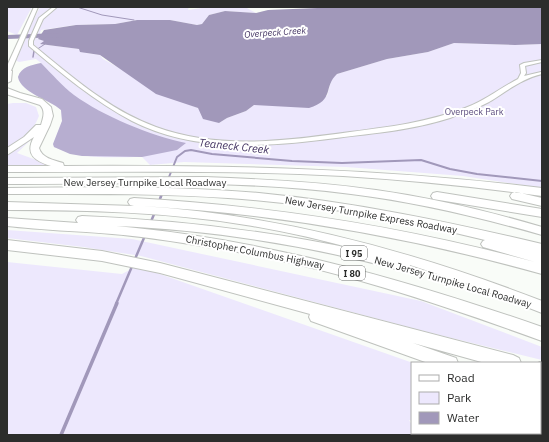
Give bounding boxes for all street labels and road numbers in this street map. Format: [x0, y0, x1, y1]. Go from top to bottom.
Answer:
street label: New Jersey Turnpike Local Roadway [64, 176, 226, 189]
street label: New Jersey Turnpike Express Roadway [284, 193, 458, 237]
street label: Christopher Columbus Highway [185, 232, 325, 272]
road number: I 95 [341, 246, 367, 260]
street label: New Jersey Turnpike Local Roadway [373, 253, 533, 311]
road number: I 80 [339, 266, 365, 280]

